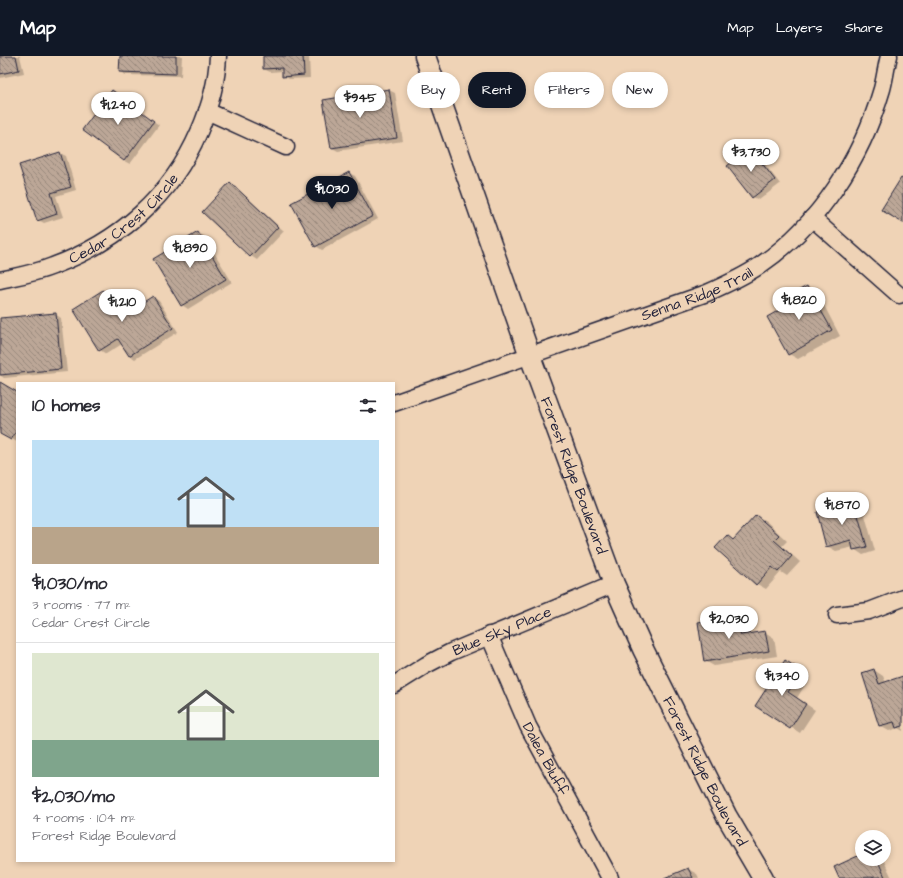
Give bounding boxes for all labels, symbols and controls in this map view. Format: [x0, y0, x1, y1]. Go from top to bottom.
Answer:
text: Map [20, 15, 56, 42]
text: Map [727, 18, 754, 38]
text: Layers [776, 18, 823, 38]
text: Share [845, 18, 883, 38]
chip: Buy [407, 72, 460, 108]
chip: Rent [468, 72, 526, 108]
chip: Filters [534, 72, 604, 108]
chip: New [612, 72, 668, 108]
pin: $945 [336, 85, 384, 119]
text: $945 [344, 89, 376, 107]
pin: $1,240 [85, 92, 151, 126]
text: $1,240 [100, 96, 136, 114]
pin: $3,730 [718, 139, 784, 173]
text: $3,730 [732, 143, 770, 161]
street label: Cedar Crest Circle [65, 169, 183, 269]
pin: $1,030 [299, 176, 365, 210]
text: $1,030 [315, 180, 349, 198]
pin: $1,890 [157, 235, 223, 269]
text: $1,890 [172, 239, 208, 257]
street label: Senna Ridge Trail [638, 262, 757, 326]
pin: $1,820 [766, 287, 832, 321]
pin: $1,210 [89, 289, 155, 323]
text: $1,820 [781, 291, 817, 309]
text: $1,210 [108, 293, 136, 311]
text: 10 homes [32, 394, 101, 418]
street label: Forest Ridge Boulevard [535, 394, 613, 557]
icon: filters [357, 395, 379, 417]
icon: home [170, 466, 242, 538]
pin: $1,870 [809, 492, 875, 526]
text: $1,870 [824, 496, 860, 514]
text: $1,030/mo [32, 572, 107, 596]
text: 3 rooms · 77 m² [32, 596, 131, 614]
street label: Blue Sky Place [449, 601, 554, 661]
pin: $2,030 [696, 606, 762, 640]
text: $2,030 [709, 610, 749, 628]
text: Cedar Crest Circle [32, 614, 150, 632]
pin: $1,340 [749, 663, 815, 697]
text: $1,340 [765, 667, 799, 685]
icon: home [170, 679, 242, 751]
street label: Forest Ridge Boulevard [658, 693, 753, 850]
street label: Dalea Bluff [517, 718, 574, 799]
text: $2,030/mo [32, 785, 115, 809]
text: 4 rooms · 104 m² [32, 809, 136, 827]
text: Forest Ridge Boulevard [32, 827, 176, 845]
map controls [855, 830, 891, 866]
button: layers [855, 830, 891, 866]

